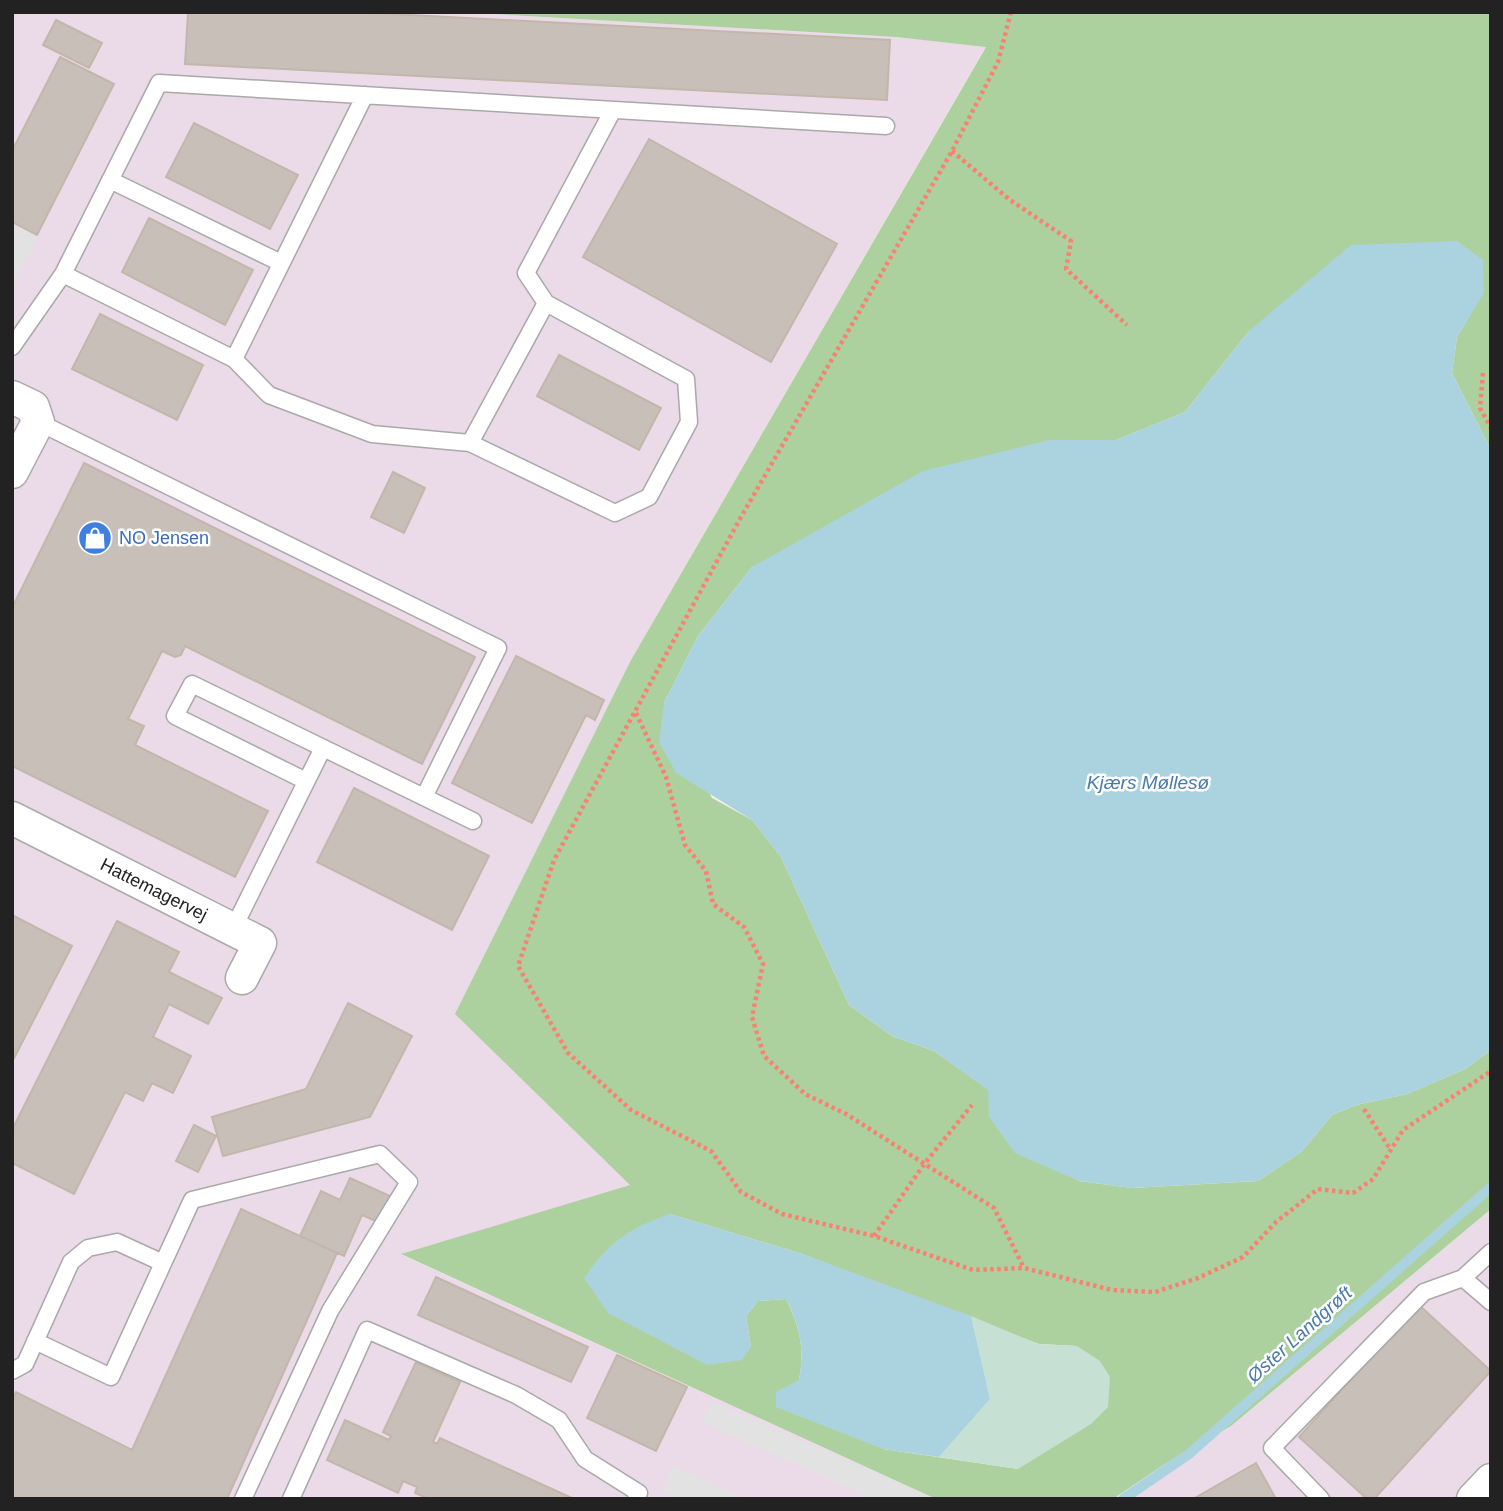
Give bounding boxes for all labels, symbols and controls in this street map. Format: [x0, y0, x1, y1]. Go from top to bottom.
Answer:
shop icon: NO Jensen [76, 519, 114, 557]
place label: NO Jensen [119, 528, 209, 548]
water label: Kjærs Møllesø [1087, 772, 1210, 793]
street label: Hattemagervej [97, 854, 211, 925]
water label: Øster Landgrøft [1242, 1282, 1356, 1387]

